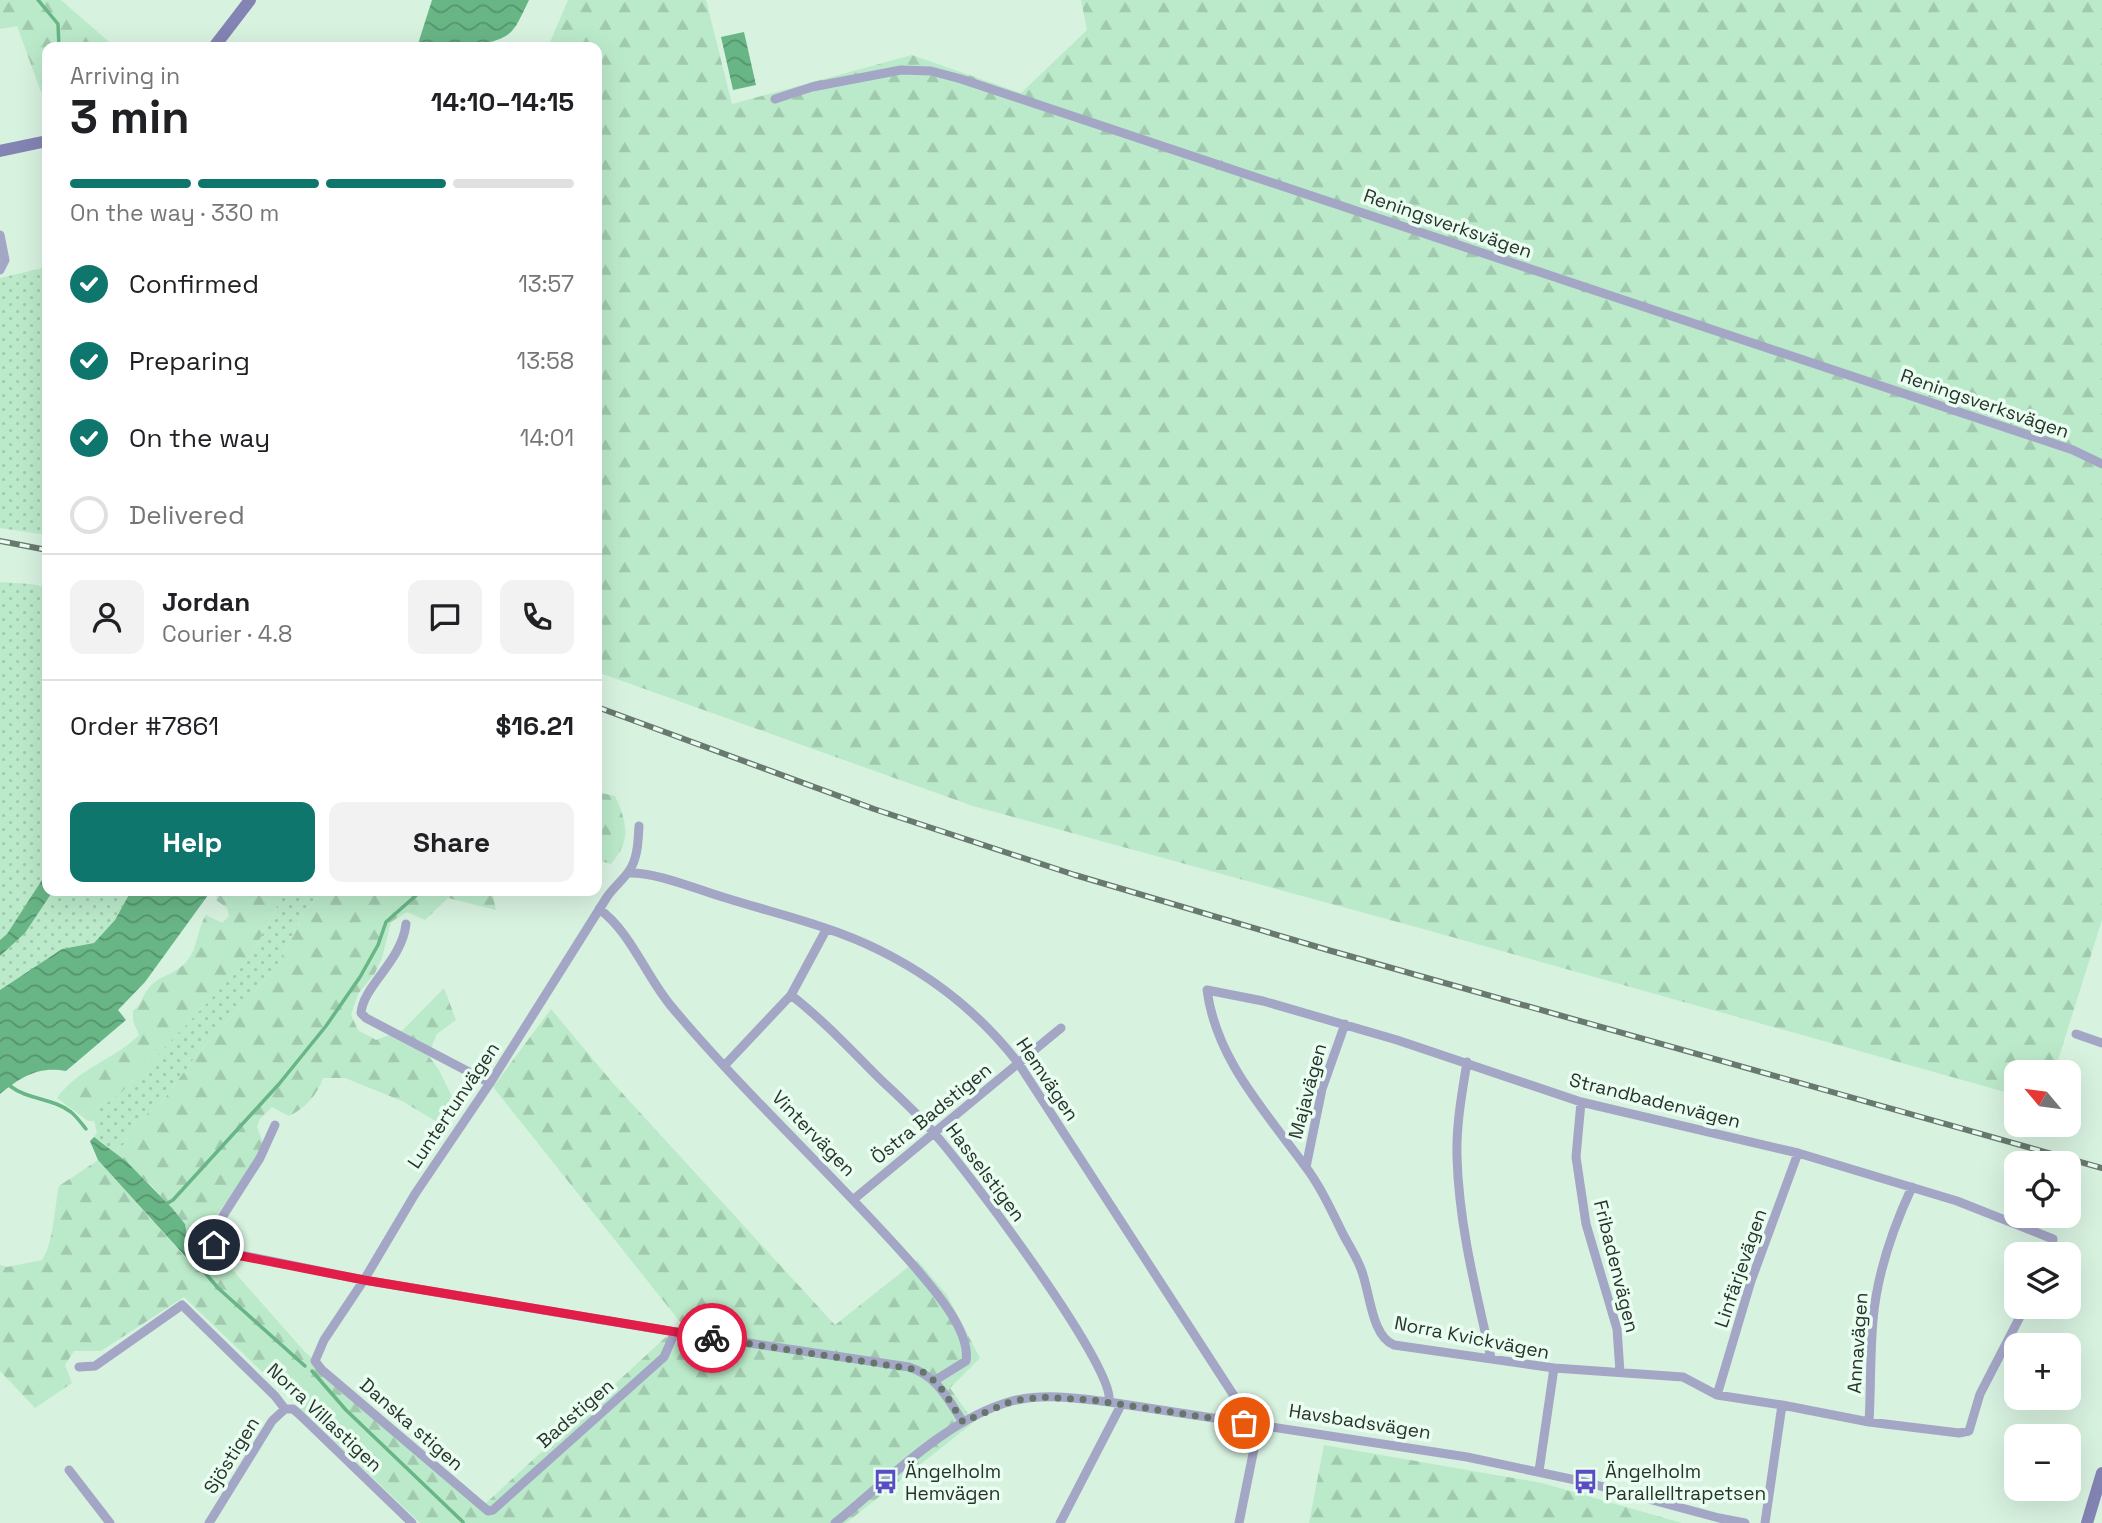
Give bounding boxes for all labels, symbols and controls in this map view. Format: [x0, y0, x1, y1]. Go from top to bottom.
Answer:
text: Arriving in [70, 61, 180, 91]
text: 14:10–14:15 [431, 85, 574, 119]
text: 3 min [70, 88, 190, 146]
street label: Reningsverksvägen [1360, 183, 1535, 264]
text: On the way · 330 m [70, 198, 279, 228]
icon: check [70, 265, 108, 303]
text: Confirmed [129, 267, 259, 301]
text: 13:57 [518, 269, 574, 299]
icon: check [70, 342, 108, 380]
text: Preparing [129, 344, 250, 378]
text: 13:58 [517, 346, 574, 376]
street label: Reningsverksvägen [1897, 363, 2072, 444]
icon: check [70, 419, 108, 457]
text: On the way [129, 421, 270, 455]
text: 14:01 [520, 423, 574, 453]
text: Delivered [129, 498, 245, 532]
button: person [70, 580, 144, 654]
button: chat [408, 580, 482, 654]
button: phone [500, 580, 574, 654]
text: Jordan [162, 585, 250, 619]
text: Courier · 4.8 [162, 619, 292, 649]
text: Order #7861 [70, 709, 219, 743]
text: $16.21 [496, 709, 574, 743]
button: Help [70, 802, 315, 882]
button: Share [329, 802, 574, 882]
street label: Hemvägen [1011, 1033, 1085, 1126]
street label: Luntertunvägen [402, 1037, 505, 1173]
street label: Majavägen [1283, 1040, 1332, 1142]
street label: Östra Badstigen [866, 1057, 997, 1170]
north arrow [2004, 1060, 2081, 1138]
map controls [2004, 1060, 2081, 1501]
street label: Strandbadenvägen [1567, 1067, 1743, 1134]
street label: Vintervägen [766, 1085, 861, 1182]
street label: Hasselstigen [940, 1118, 1031, 1227]
button: locate [2004, 1151, 2081, 1228]
street label: Fribadenvägen [1588, 1197, 1645, 1335]
street label: Linfärjevägen [1708, 1205, 1772, 1331]
pin [184, 1215, 244, 1275]
icon: home [195, 1226, 233, 1264]
button: layers [2004, 1242, 2081, 1319]
street label: Annavägen [1841, 1292, 1874, 1394]
courier [677, 1303, 747, 1373]
street label: Norra Kvickvägen [1392, 1310, 1552, 1365]
icon: bike [693, 1319, 731, 1357]
button: + [2004, 1333, 2081, 1410]
street label: Norra Villastigen [262, 1357, 388, 1477]
street label: Danska stigen [355, 1373, 469, 1476]
street label: Badstigen [532, 1373, 619, 1454]
pin [1214, 1393, 1274, 1453]
street label: Havsbadsvägen [1287, 1398, 1433, 1445]
icon: bag [1225, 1404, 1263, 1442]
street label: Sjöstigen [198, 1412, 265, 1499]
button: − [2004, 1424, 2081, 1501]
place label: Ängelholm Hemvägen [905, 1459, 1001, 1506]
place label: Ängelholm Parallelltrapetsen [1605, 1459, 1766, 1506]
bus stop icon: Ängelholm Hemvägen [871, 1468, 899, 1496]
bus stop icon: Ängelholm Parallelltrapetsen [1571, 1468, 1599, 1496]

